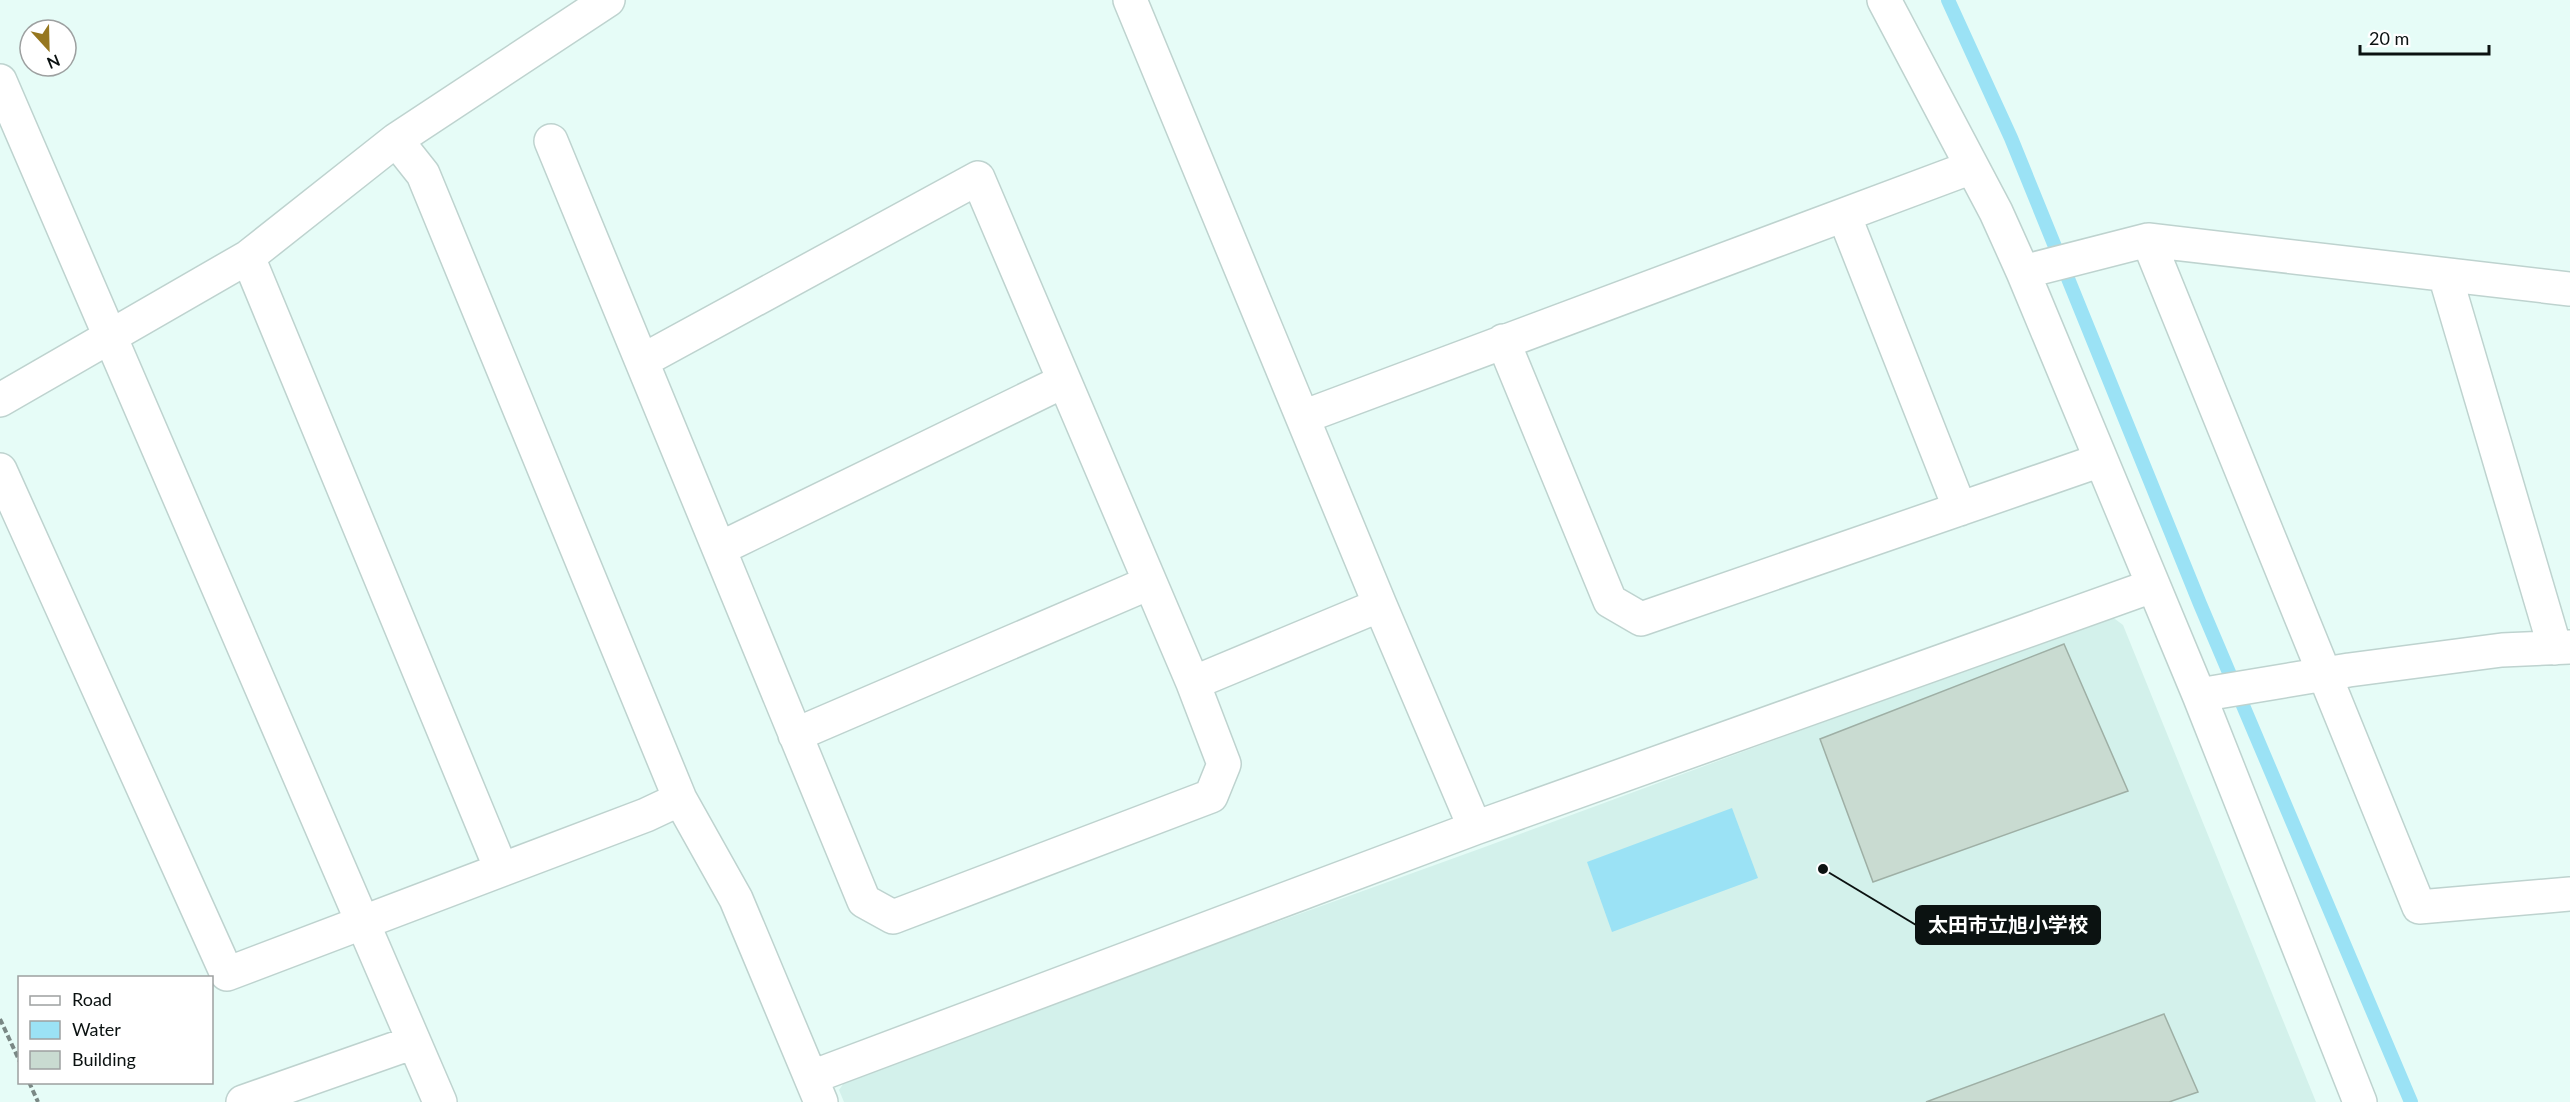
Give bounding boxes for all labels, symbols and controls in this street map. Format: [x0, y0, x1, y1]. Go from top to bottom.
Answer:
north arrow [18, 18, 78, 78]
scale bar [2360, 18, 2489, 56]
text: 20 m [2369, 27, 2409, 49]
text: N [45, 51, 63, 73]
callout: 太田市立旭小学校 [1916, 906, 2100, 944]
text: 太田市立旭小学校 [1928, 912, 2088, 936]
legend [18, 976, 213, 1084]
text: Road [72, 988, 112, 1010]
text: Water [72, 1018, 121, 1040]
text: Building [72, 1048, 136, 1070]

